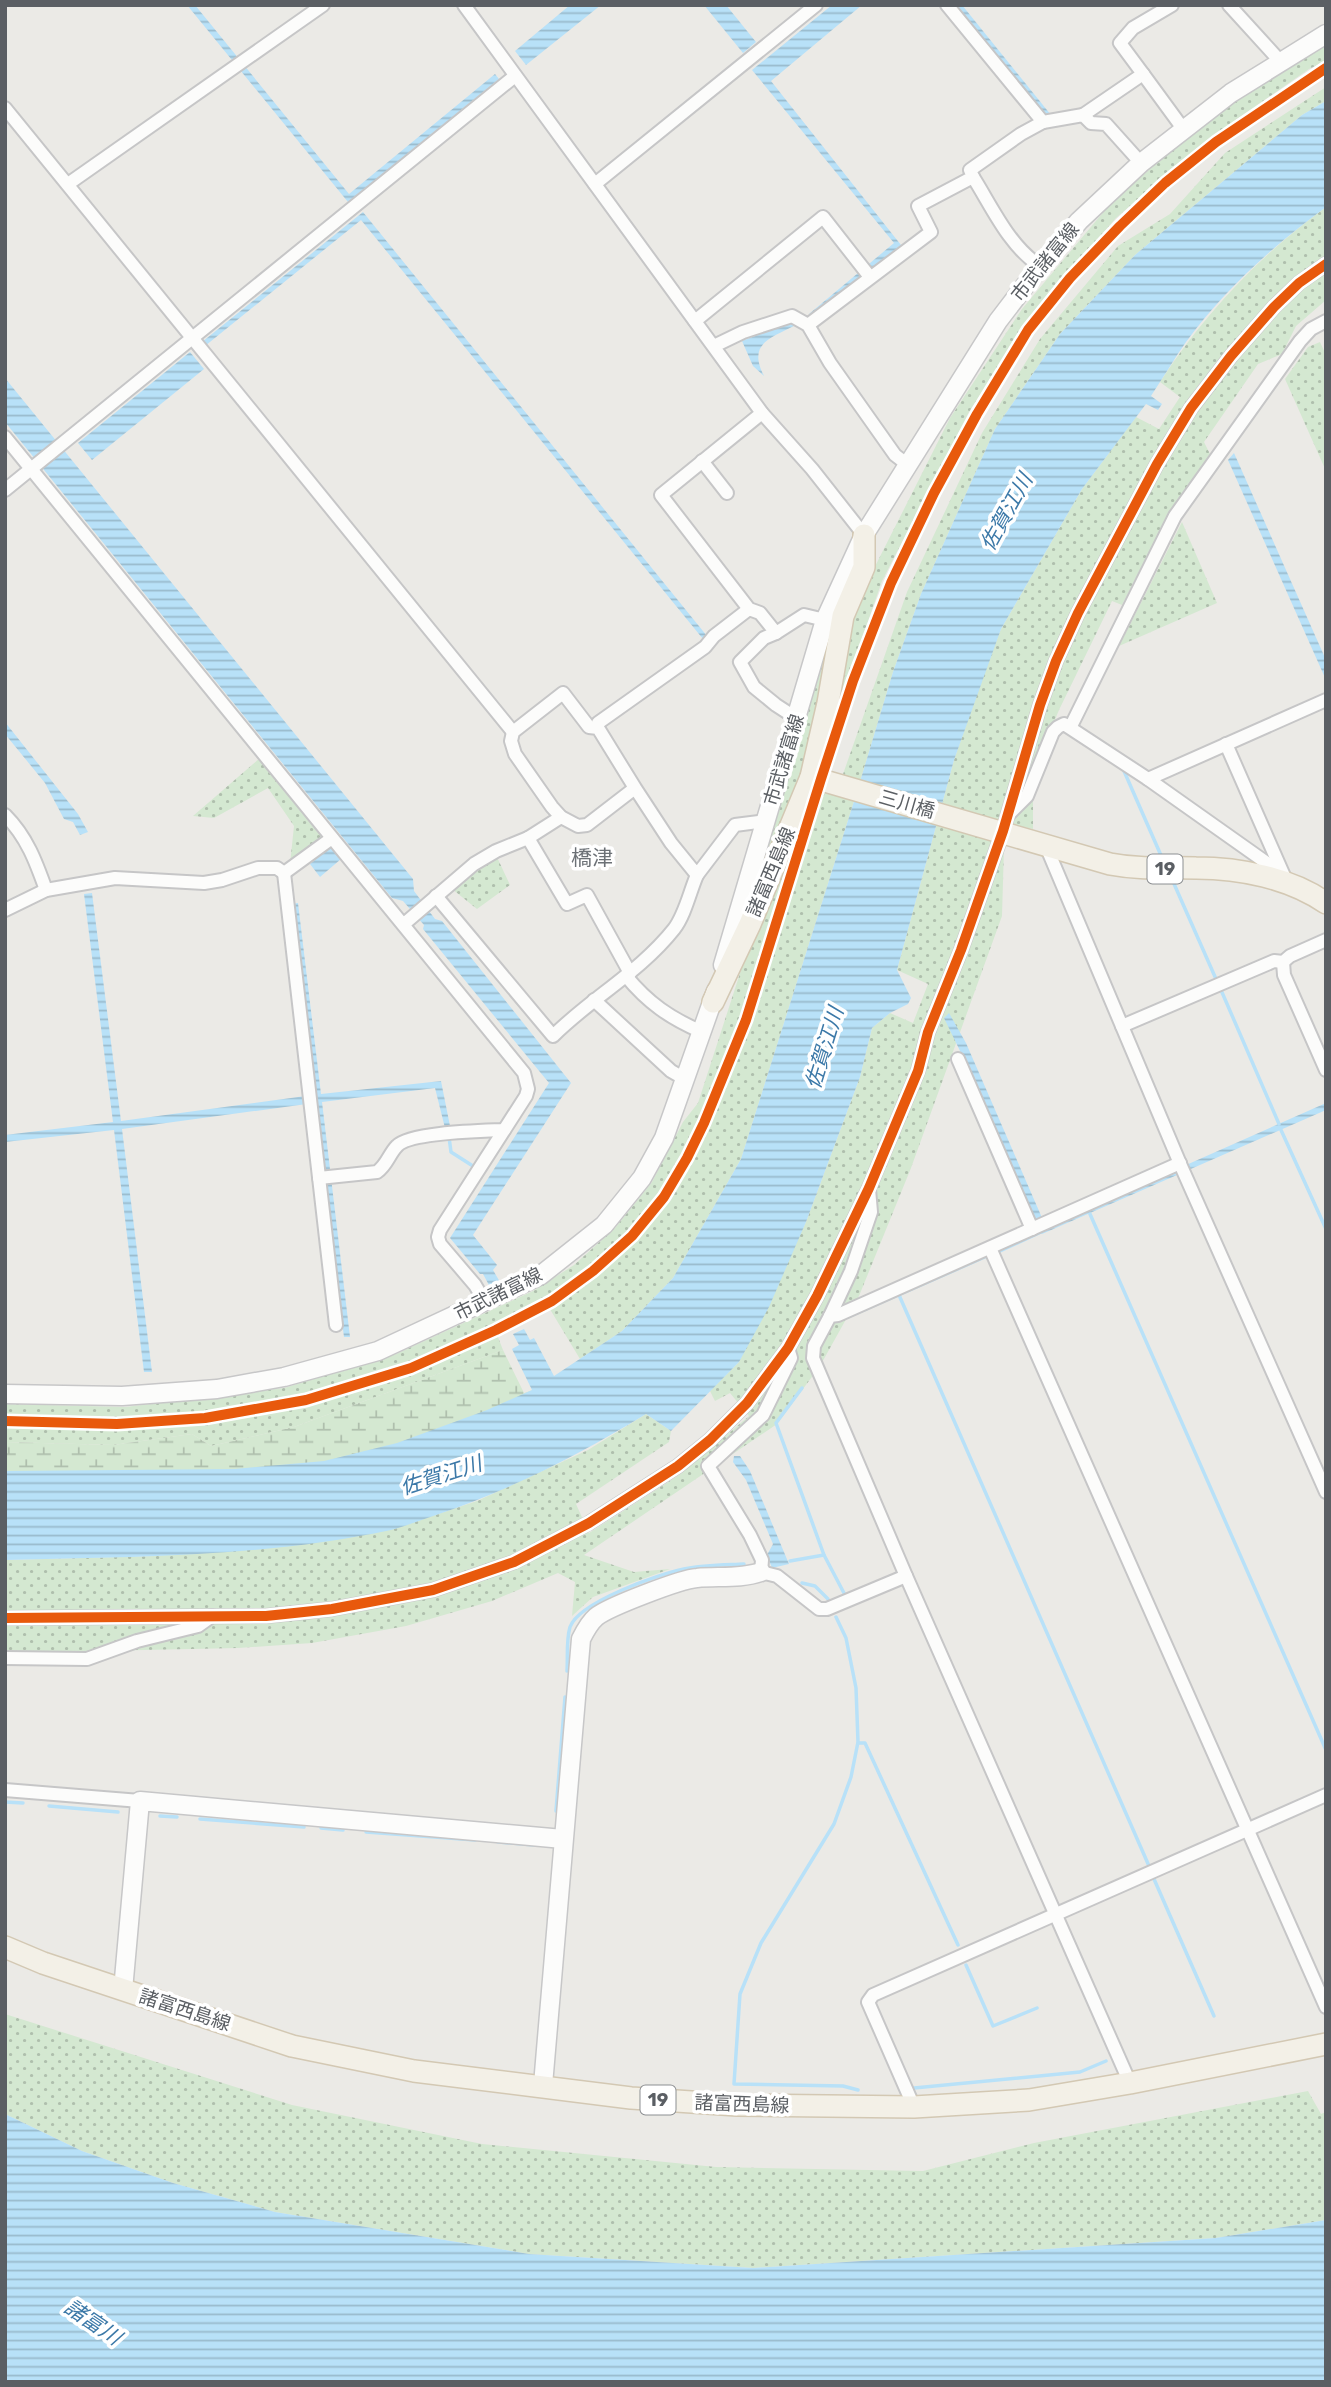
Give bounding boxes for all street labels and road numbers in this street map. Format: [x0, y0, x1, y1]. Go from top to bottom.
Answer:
street label: 市武諸富線 [1006, 218, 1084, 306]
street label: 市武諸富線 [759, 711, 809, 809]
street label: 三川橋 [876, 785, 938, 823]
street label: 諸富西島線 [742, 824, 800, 920]
road number: 19 [1148, 854, 1182, 884]
street label: 市武諸富線 [450, 1263, 546, 1325]
street label: 諸富西島線 [136, 1984, 234, 2036]
road number: 19 [640, 2086, 676, 2114]
street label: 諸富西島線 [694, 2091, 790, 2117]

